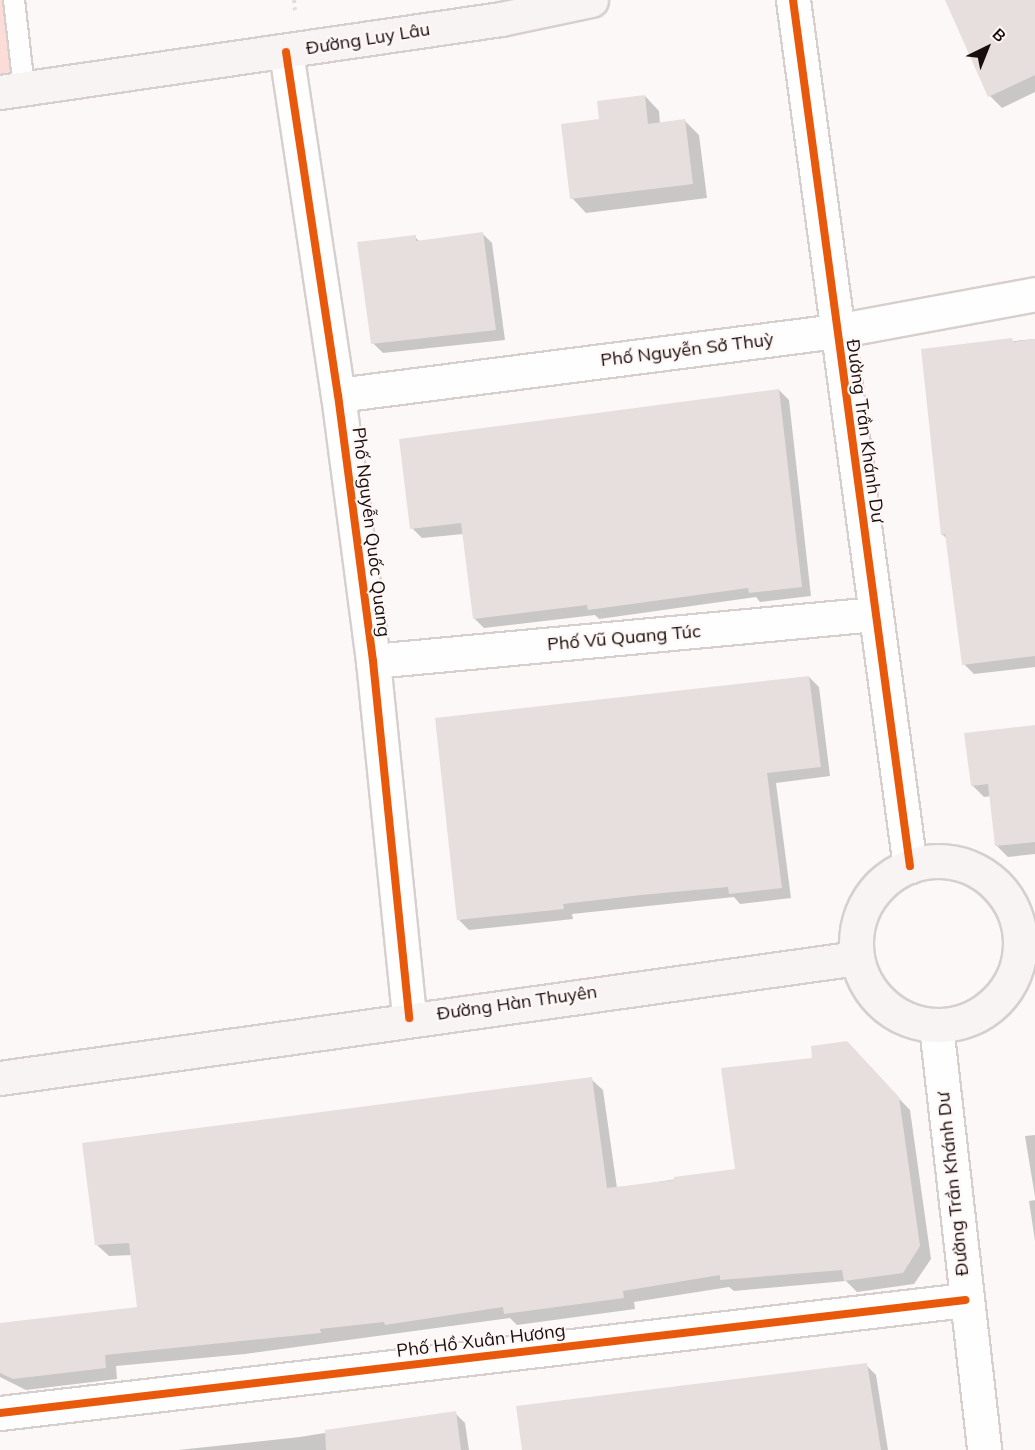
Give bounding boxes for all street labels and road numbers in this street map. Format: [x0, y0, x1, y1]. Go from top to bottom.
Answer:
street label: Đường Luy Lâu [304, 19, 432, 59]
street label: Phố Nguyễn Sở Thuỳ [599, 329, 775, 371]
street label: Đường Trần Khánh Dư [841, 338, 889, 524]
street label: Phố Nguyễn Quốc Quang [347, 426, 395, 638]
street label: Phố Vũ Quang Túc [546, 621, 702, 655]
street label: Đường Hàn Thuyên [435, 981, 599, 1025]
street label: Đường Trần Khánh Dư [933, 1091, 973, 1277]
street label: Phố Hồ Xuân Hương [395, 1320, 567, 1362]

